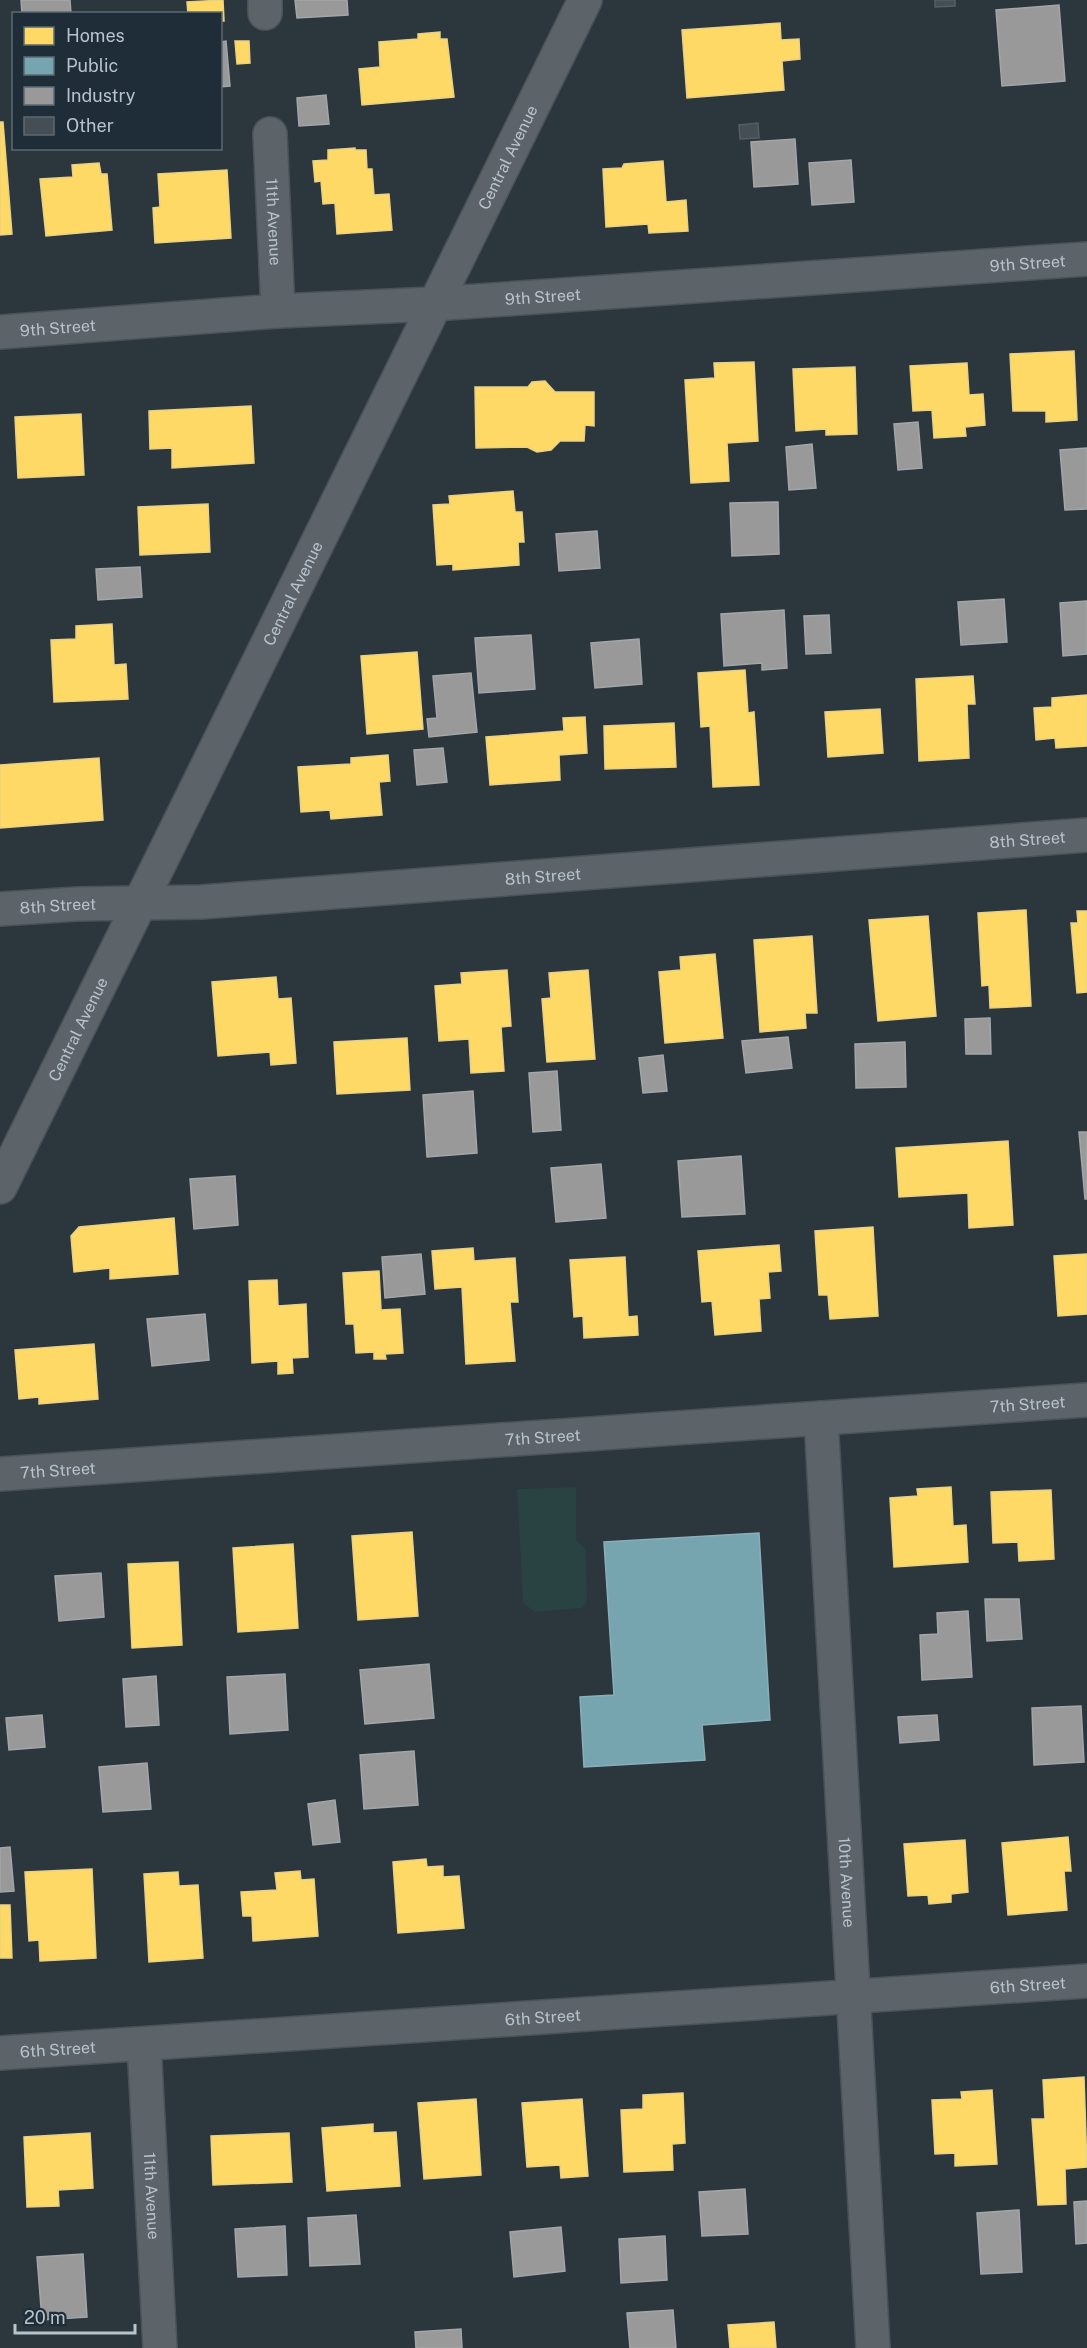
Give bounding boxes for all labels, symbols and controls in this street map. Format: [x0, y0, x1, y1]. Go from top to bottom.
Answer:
legend [12, 12, 222, 150]
text: Homes [66, 25, 125, 46]
text: Public [66, 55, 118, 76]
text: Industry [66, 85, 136, 106]
street label: Central Avenue [474, 102, 542, 213]
text: Other [66, 115, 114, 136]
street label: 11th Avenue [262, 178, 285, 266]
street label: 9th Street [989, 251, 1066, 276]
street label: 9th Street [504, 285, 581, 309]
street label: 9th Street [19, 316, 97, 340]
street label: Central Avenue [259, 538, 327, 649]
street label: 8th Street [989, 828, 1066, 852]
street label: 8th Street [504, 864, 582, 889]
street label: 8th Street [19, 895, 96, 918]
street label: Central Avenue [45, 974, 112, 1085]
street label: 7th Street [989, 1392, 1066, 1417]
street label: 7th Street [504, 1425, 581, 1450]
street label: 7th Street [19, 1459, 96, 1483]
street label: 10th Avenue [834, 1836, 858, 1928]
street label: 6th Street [989, 1973, 1066, 1997]
street label: 6th Street [504, 2006, 581, 2030]
street label: 6th Street [19, 2038, 97, 2062]
street label: 11th Avenue [140, 2152, 163, 2240]
scale bar [15, 2297, 135, 2335]
text: 20 m [24, 2307, 66, 2328]

